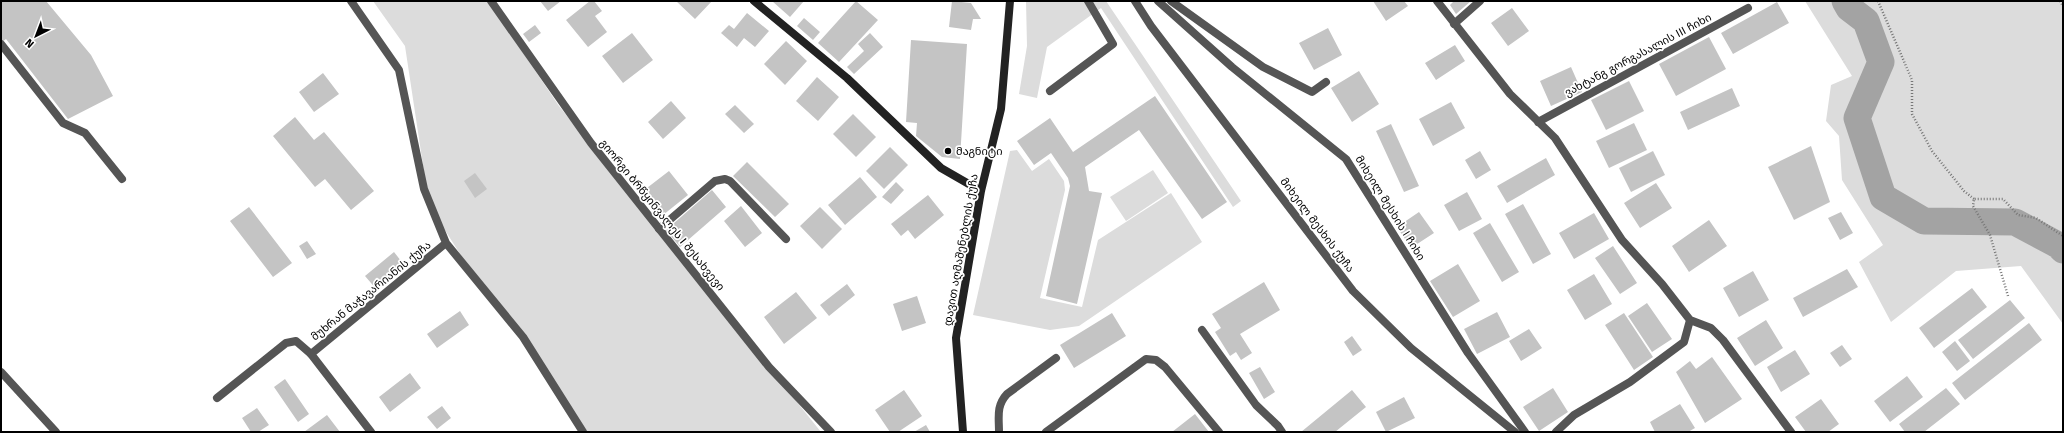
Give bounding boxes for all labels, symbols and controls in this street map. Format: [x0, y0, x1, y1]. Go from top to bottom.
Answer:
street label: ვახტანგ გორგასალის III ჩიხი [1562, 11, 1714, 99]
north arrow [16, 16, 56, 56]
text: N [23, 36, 37, 50]
street label: გიორგი ბრწყინვალეს I შესახვევი [597, 137, 727, 293]
place label: მაგნიტი [956, 145, 1003, 158]
marker: მაგნიტი [943, 146, 953, 156]
street label: მიხეილ მესხის I ჩიხი [1352, 153, 1428, 263]
street label: დავით აღმაშენებლის ქუჩა [941, 173, 981, 327]
street label: მიხეილ მესხის ქუჩა [1277, 175, 1357, 275]
street label: მუხრან მაჭავარიანის ქუჩა [308, 239, 434, 343]

